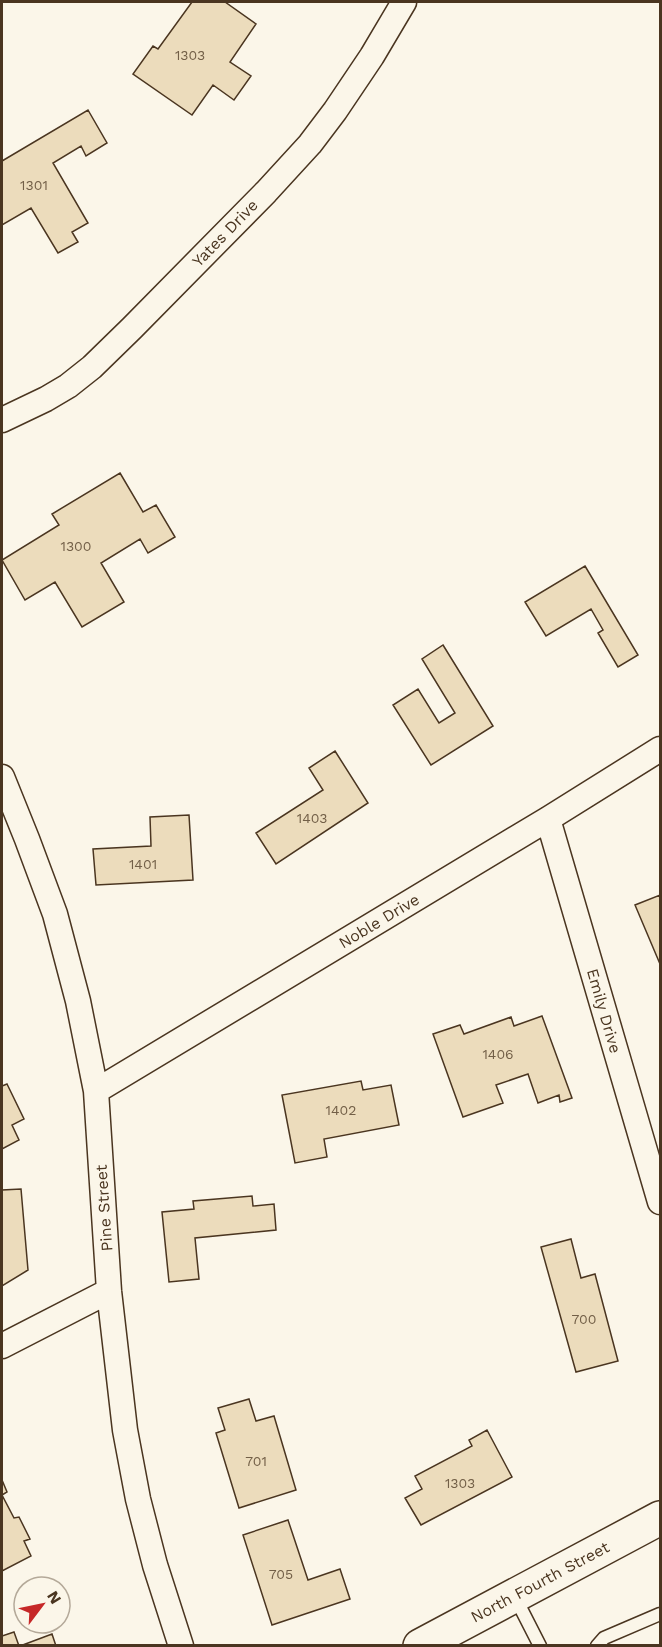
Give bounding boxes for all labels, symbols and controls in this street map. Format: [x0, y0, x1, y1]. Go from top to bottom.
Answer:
house number: 1303 [175, 47, 205, 63]
house number: 1301 [20, 177, 48, 193]
street label: Yates Drive [188, 195, 262, 271]
house number: 1300 [60, 538, 92, 554]
house number: 1403 [297, 810, 327, 826]
house number: 1401 [129, 856, 157, 872]
street label: Noble Drive [335, 890, 423, 952]
street label: Emily Drive [583, 966, 625, 1056]
house number: 1406 [482, 1046, 514, 1062]
house number: 1402 [326, 1102, 356, 1118]
street label: Pine Street [91, 1164, 117, 1252]
house number: 700 [572, 1311, 597, 1327]
house number: 701 [245, 1453, 267, 1469]
house number: 1303 [445, 1475, 475, 1491]
street label: North Fourth Street [468, 1537, 613, 1627]
house number: 705 [269, 1566, 293, 1582]
north arrow [12, 1575, 72, 1635]
text: N [43, 1587, 65, 1607]

